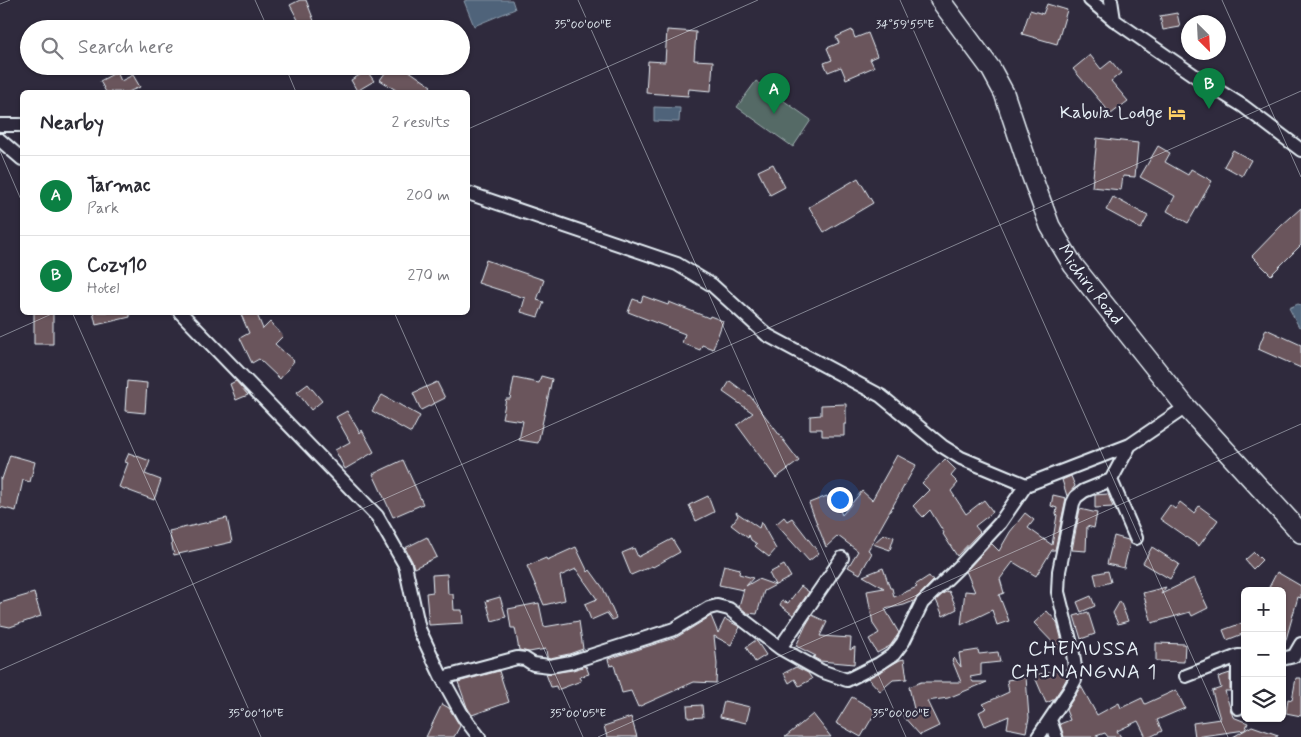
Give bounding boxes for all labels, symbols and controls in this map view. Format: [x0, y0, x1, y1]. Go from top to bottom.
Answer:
north arrow [1181, 15, 1226, 60]
text: 35°00'00"E [555, 17, 611, 33]
text: 34°59'55"E [876, 17, 934, 33]
search box [20, 20, 470, 75]
icon: search [38, 34, 66, 62]
text: Search here [78, 35, 174, 60]
pin: B [1193, 68, 1225, 109]
pin: A [758, 73, 790, 114]
place label: Kabula Lodge [1060, 101, 1163, 126]
hotel icon: Kabula Lodge [1167, 103, 1187, 123]
text: Nearby [40, 109, 104, 137]
text: 2 results [392, 112, 450, 133]
text: Tarmac [87, 173, 151, 198]
text: A [51, 185, 61, 206]
text: 200 m [406, 185, 450, 206]
text: Park [87, 198, 119, 219]
street label: Michiru Road [1051, 240, 1128, 330]
text: Cozy10 [87, 253, 147, 278]
text: B [51, 265, 61, 286]
text: 270 m [407, 265, 450, 286]
text: Hotel [87, 278, 120, 299]
your location [827, 487, 853, 513]
map controls [1241, 587, 1286, 722]
button: + [1241, 587, 1286, 632]
button: − [1241, 632, 1286, 677]
district label: CHEMUSSA CHINANGWA 1 [1011, 636, 1157, 686]
button: layers [1241, 677, 1286, 722]
text: 35°00'10"E [228, 706, 284, 722]
text: 35°00'05"E [550, 706, 606, 722]
text: 35°00'00"E [873, 706, 929, 722]

